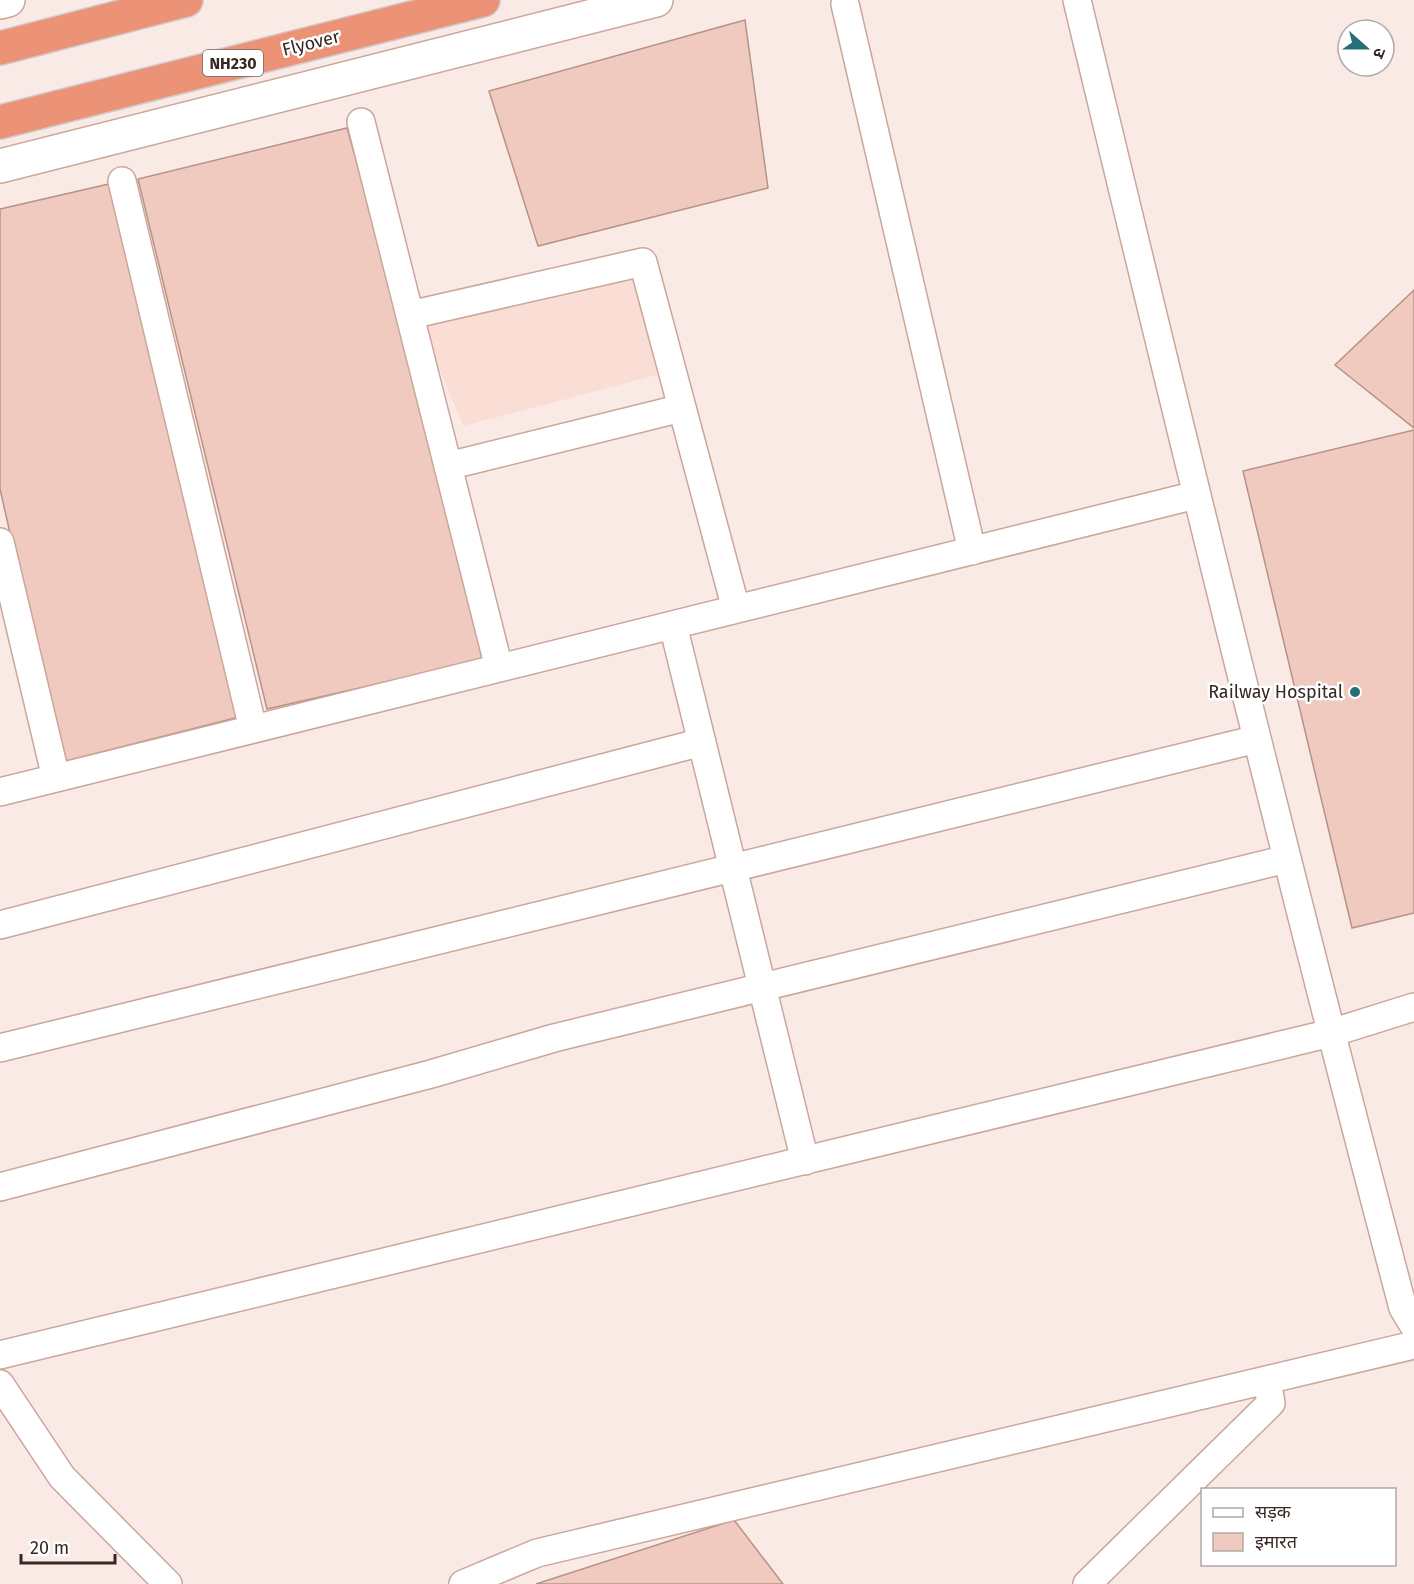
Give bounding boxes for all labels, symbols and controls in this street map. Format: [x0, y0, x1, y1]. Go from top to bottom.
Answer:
north arrow [1336, 18, 1396, 78]
street label: Flyover [280, 25, 342, 61]
text: उ [1369, 45, 1390, 62]
road number: NH230 [203, 50, 263, 76]
place label: Railway Hospital [1208, 681, 1343, 703]
marker: Railway Hospital [1348, 685, 1362, 699]
legend [1201, 1488, 1396, 1566]
text: सड़क [1255, 1501, 1292, 1523]
scale bar [21, 1527, 116, 1565]
text: इमारत [1255, 1531, 1298, 1553]
text: 20 m [30, 1537, 69, 1559]

